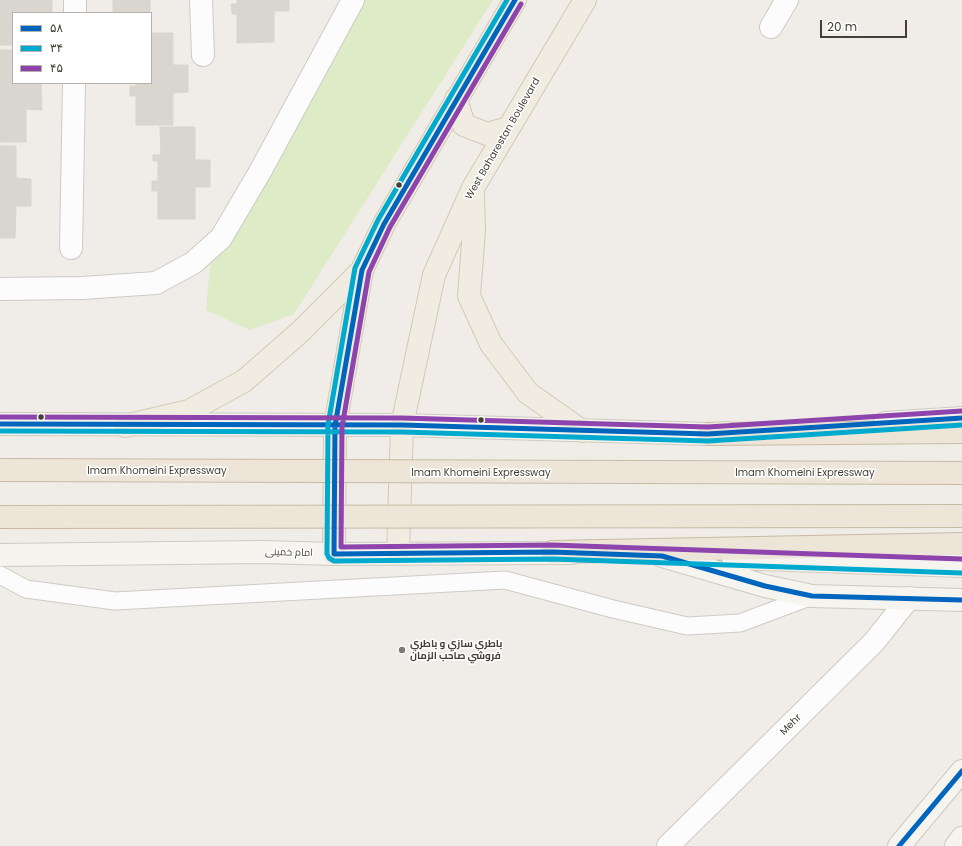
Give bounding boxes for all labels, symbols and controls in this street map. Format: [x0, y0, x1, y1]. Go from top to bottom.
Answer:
legend [12, 12, 152, 84]
scale bar [822, 12, 909, 38]
text: 20 m [827, 18, 857, 35]
text: ۵۸ [50, 19, 63, 36]
text: ۳۴ [50, 39, 63, 56]
text: ۴۵ [50, 59, 63, 76]
street label: West Baharestan Boulevard [463, 76, 543, 202]
unlabelled marker [394, 180, 404, 190]
unlabelled marker [36, 412, 46, 422]
unlabelled marker [476, 415, 486, 425]
street label: Imam Khomeini Expressway [87, 465, 227, 477]
street label: Imam Khomeini Expressway [411, 467, 551, 479]
street label: Imam Khomeini Expressway [735, 467, 875, 479]
street label: امام خمینی [265, 547, 313, 559]
place label: باطري سازي و باطري فروشي صاحب الزمان [410, 638, 502, 662]
marker: باطري سازي و باطري فروشي صاحب الزمان [397, 645, 407, 655]
street label: Mehr [778, 712, 804, 738]

